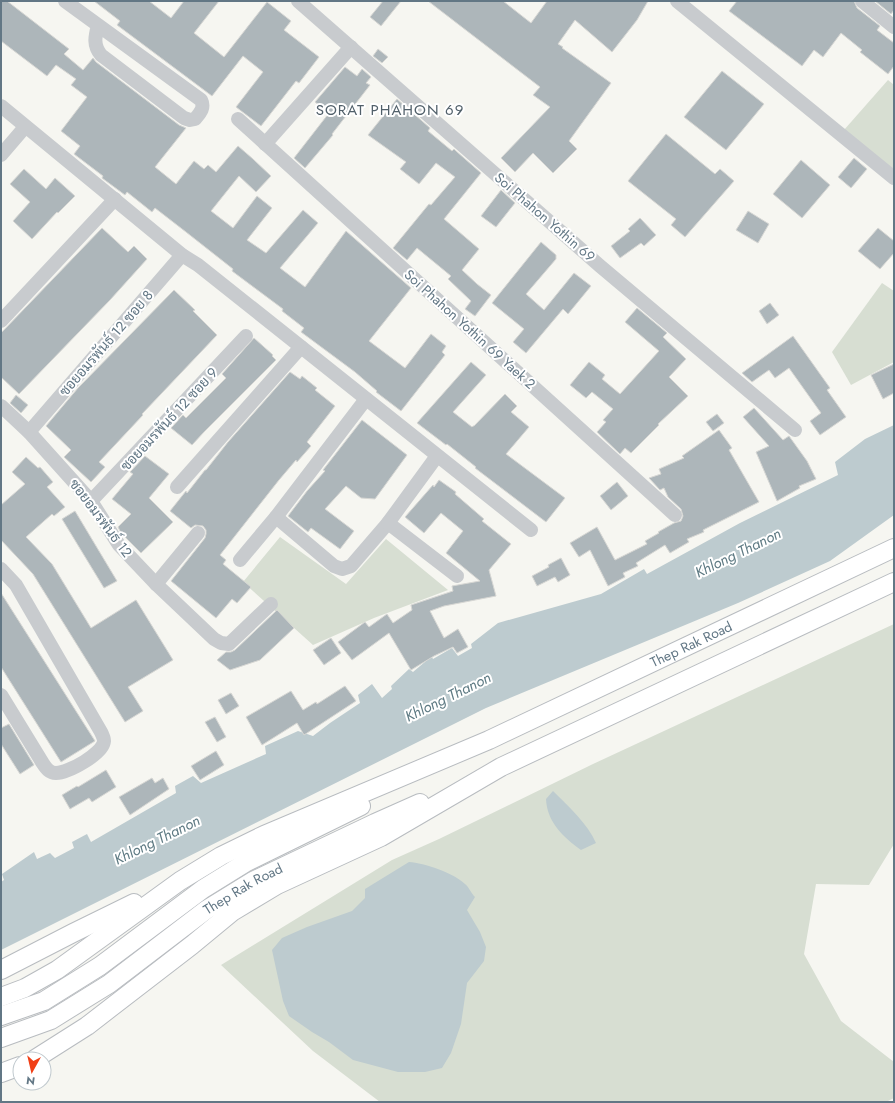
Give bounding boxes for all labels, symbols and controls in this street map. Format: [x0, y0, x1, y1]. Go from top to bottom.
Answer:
district label: SORAT PHAHON 69 [316, 99, 464, 121]
street label: Soi Phahon Yothin 69 [490, 168, 600, 266]
street label: Soi Phahon Yothin 69 Yaek 2 [400, 265, 540, 393]
street label: ซอยอมรพันธ์ 12 ซอย 8 [54, 286, 158, 400]
street label: ซอยอมรพันธ์ 12 ซอย 9 [116, 363, 222, 475]
street label: ซอยอมรพันธ์ 12 [65, 475, 137, 561]
water label: Khlong Thanon [691, 523, 785, 583]
street label: Thep Rak Road [647, 616, 735, 672]
water label: Khlong Thanon [401, 667, 495, 727]
water label: Khlong Thanon [110, 810, 204, 870]
street label: Thep Rak Road [199, 858, 286, 919]
north arrow [12, 1051, 52, 1091]
text: N [25, 1072, 36, 1089]

